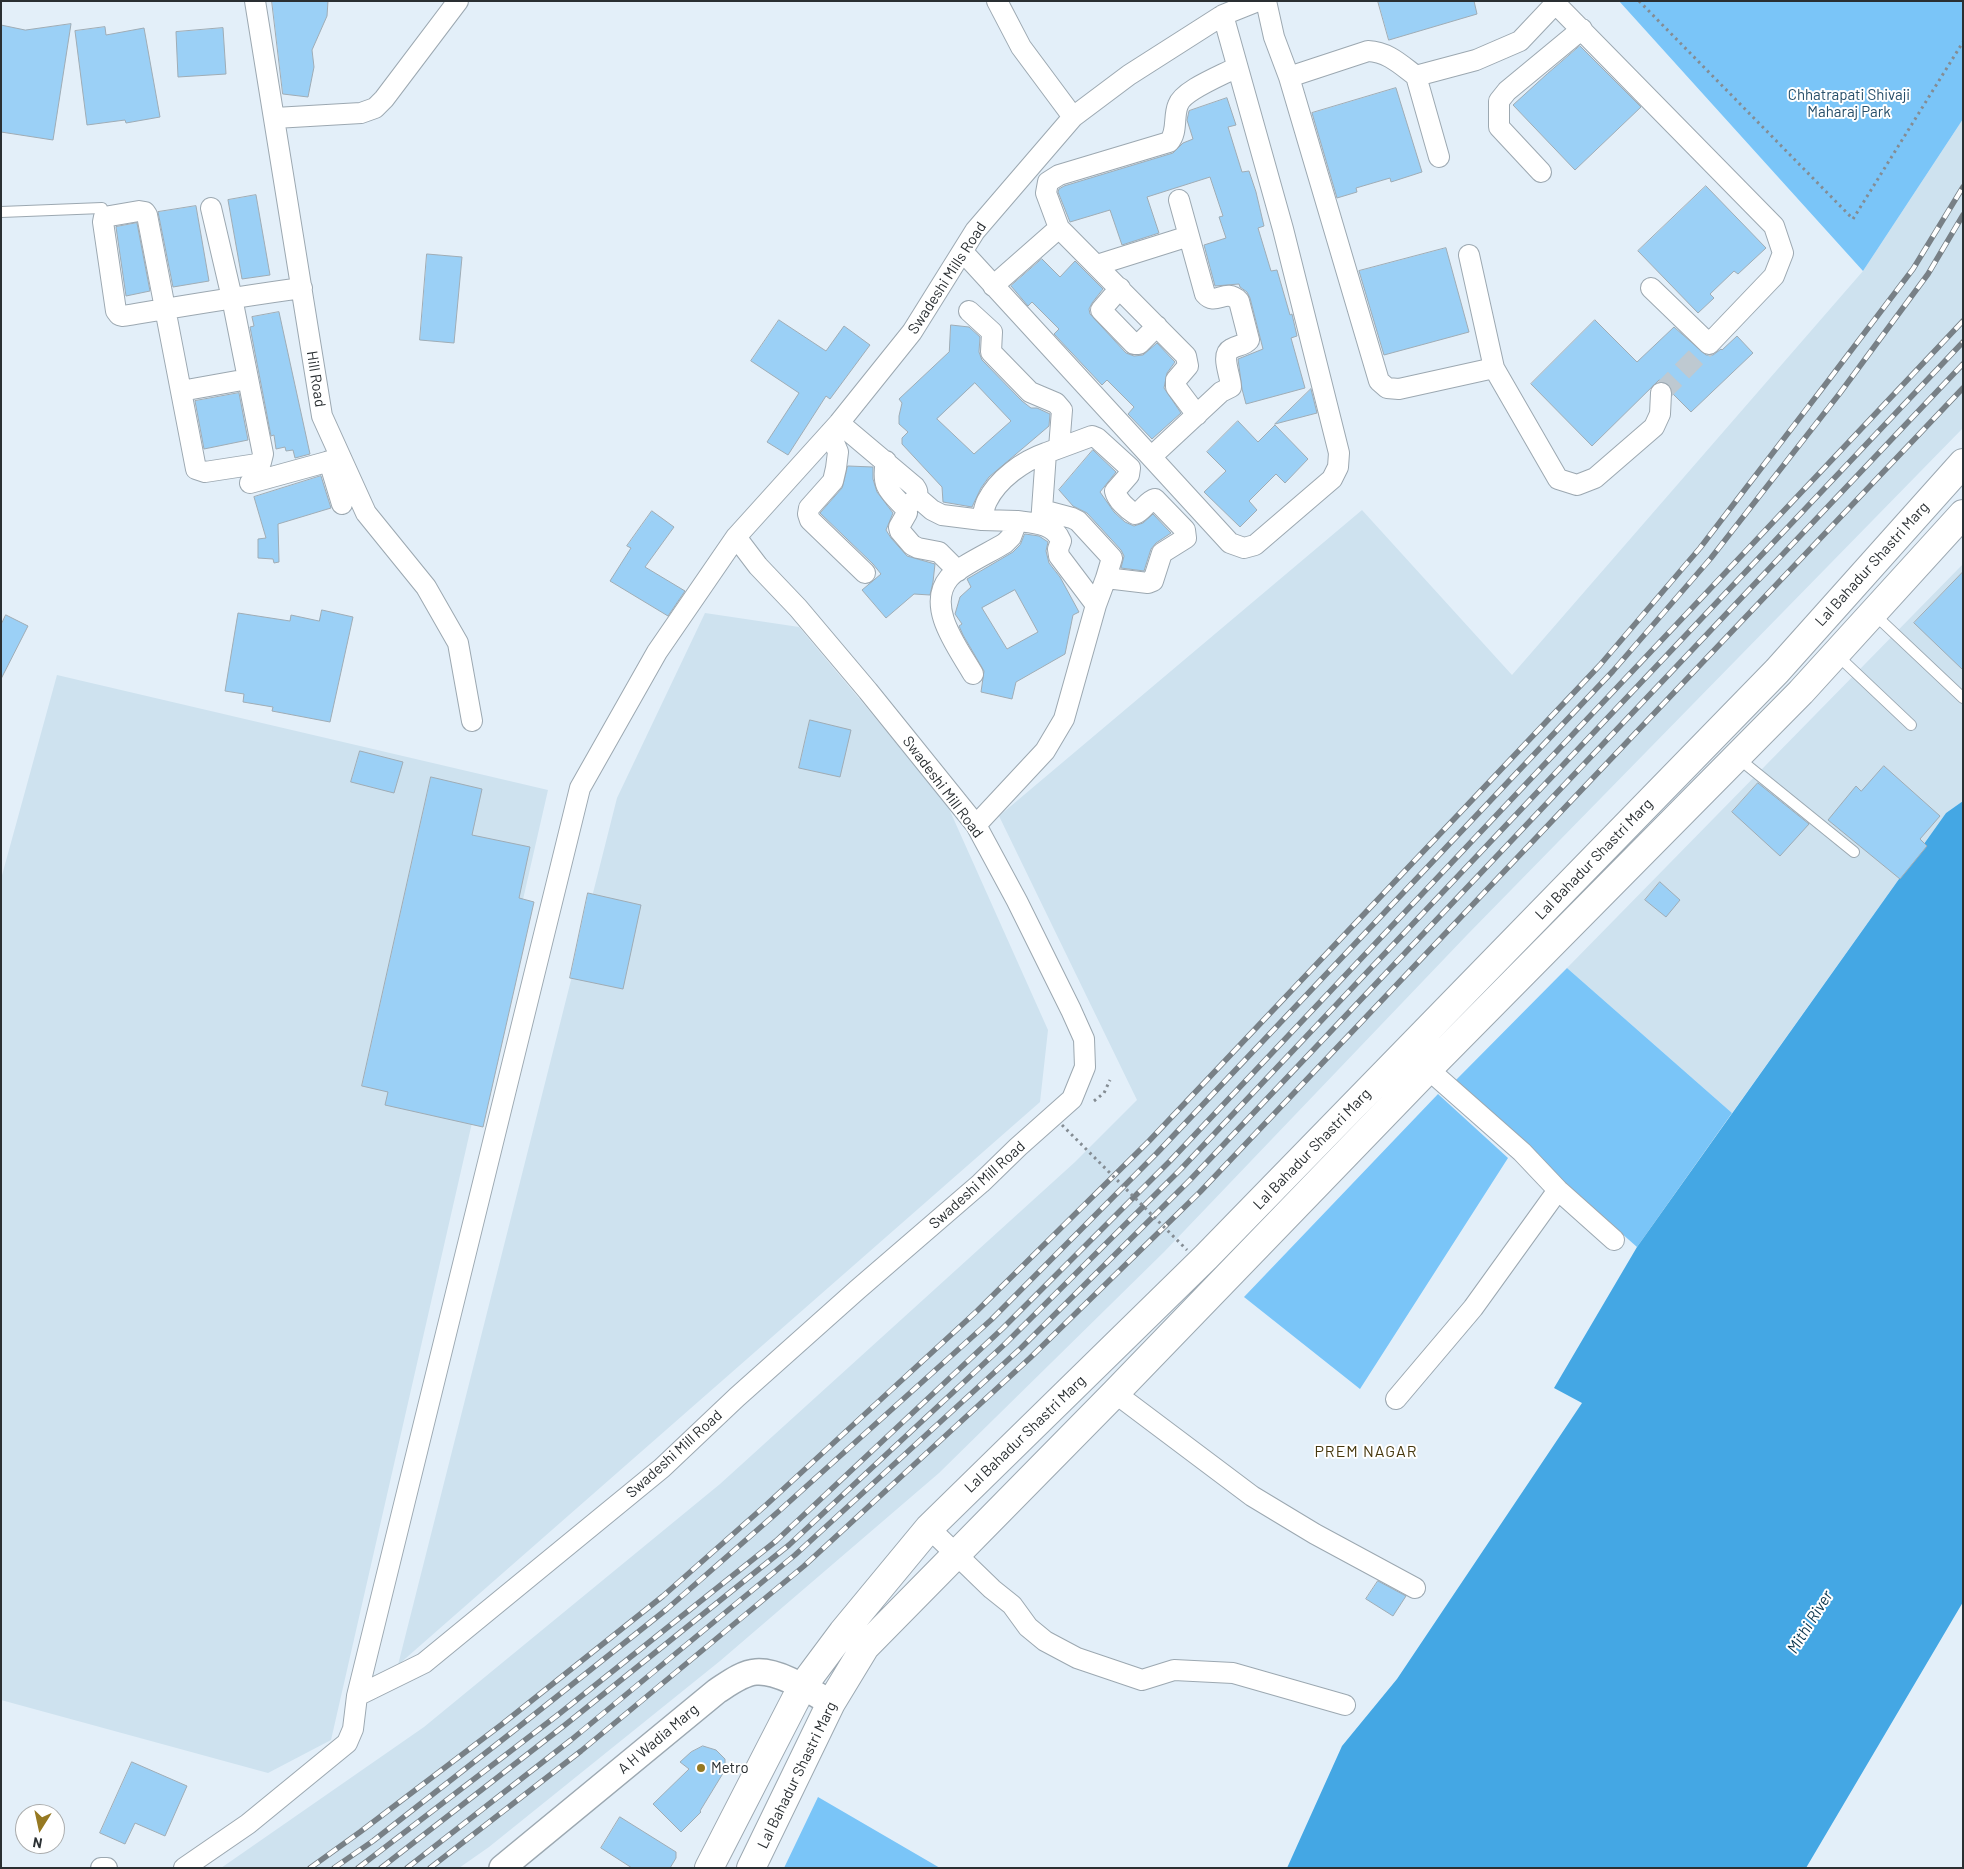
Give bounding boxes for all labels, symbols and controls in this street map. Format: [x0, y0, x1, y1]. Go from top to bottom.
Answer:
park label: Chhatrapati Shivaji Maharaj Park [1788, 86, 1910, 121]
street label: Swadeshi Mills Road [904, 219, 990, 337]
street label: Hill Road [303, 350, 329, 408]
street label: Lal Bahadur Shastri Marg [1811, 498, 1933, 630]
street label: Swadeshi Mill Road [899, 733, 987, 841]
street label: Lal Bahadur Shastri Marg [1532, 795, 1656, 923]
street label: Lal Bahadur Shastri Marg [1250, 1085, 1374, 1213]
street label: Swadeshi Mill Road [925, 1137, 1029, 1233]
street label: Lal Bahadur Shastri Marg [961, 1372, 1089, 1496]
street label: Swadeshi Mill Road [622, 1406, 726, 1502]
district label: PREM NAGAR [1313, 1442, 1419, 1462]
water label: Mithi River [1783, 1587, 1837, 1657]
street label: Lal Bahadur Shastri Marg [754, 1699, 840, 1851]
street label: A H Wadia Marg [614, 1700, 702, 1778]
place label: Metro [711, 1759, 749, 1777]
marker: Metro [695, 1762, 707, 1774]
north arrow [15, 1804, 65, 1854]
text: N [31, 1834, 44, 1852]

